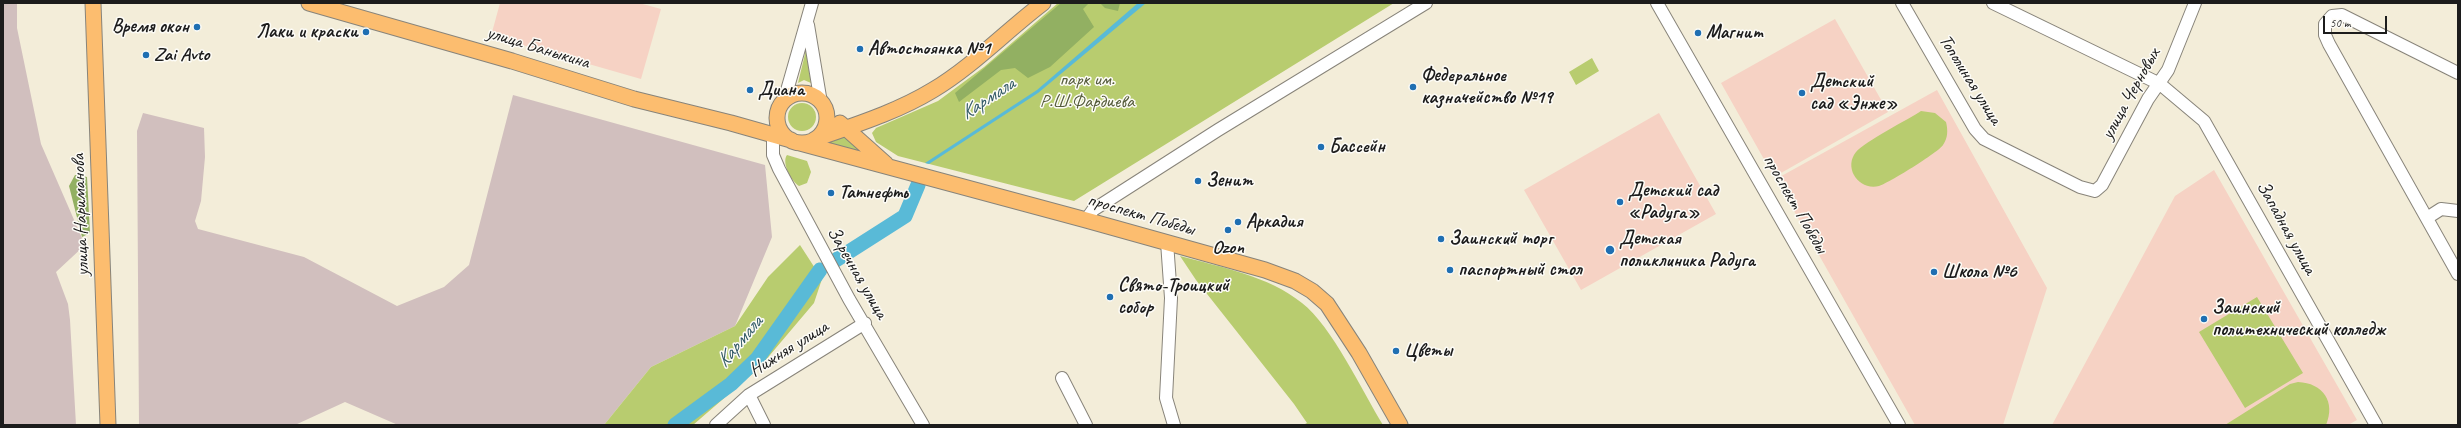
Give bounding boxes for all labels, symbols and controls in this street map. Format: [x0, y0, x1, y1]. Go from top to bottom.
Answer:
scale bar [2325, 8, 2389, 34]
text: 50 m [2330, 15, 2350, 31]
place label: Время окон [112, 16, 189, 38]
place label: Лаки и краски [256, 21, 358, 43]
marker: Время окон [192, 22, 202, 32]
street label: улица Баныкина [484, 22, 592, 74]
place label: Магнит [1706, 22, 1763, 44]
marker: Лаки и краски [361, 27, 371, 37]
marker: Магнит [1693, 28, 1703, 38]
street label: Тополиная улица [1933, 31, 2007, 129]
place label: Автостоянка №1 [868, 38, 990, 60]
place label: Zai Avto [154, 44, 209, 66]
marker: Автостоянка №1 [855, 44, 865, 54]
street label: улица Черновых [2097, 44, 2165, 144]
marker: Zai Avto [141, 50, 151, 60]
place label: Федеральное казначейство №19 [1421, 65, 1552, 109]
park label: парк им. Р.Ш.Фардиева [1040, 69, 1134, 113]
place label: Детский сад «Энже» [1810, 71, 1897, 115]
water label: Кармала [956, 73, 1020, 125]
place label: Диана [758, 79, 804, 101]
marker: Федеральное казначейство №19 [1408, 82, 1418, 92]
marker: Диана [745, 85, 755, 95]
marker: Детский сад «Энже» [1797, 88, 1807, 98]
place label: Бассейн [1329, 136, 1385, 158]
marker: Бассейн [1316, 142, 1326, 152]
street label: проспект Победы [1758, 150, 1832, 258]
street label: улица Нариманова [67, 153, 95, 277]
place label: Зенит [1206, 170, 1253, 192]
marker: Зенит [1193, 176, 1203, 186]
street label: Западная улица [2251, 177, 2321, 279]
place label: Детский сад «Радуга» [1628, 180, 1718, 224]
place label: Татнефть [839, 182, 908, 204]
marker: Татнефть [826, 188, 836, 198]
street label: проспект Победы [1085, 189, 1197, 241]
marker: Детский сад «Радуга» [1615, 197, 1625, 207]
place label: Аркадия [1246, 211, 1303, 233]
marker: Аркадия [1233, 217, 1243, 227]
street label: Заречная улица [821, 223, 893, 323]
marker: Ozon [1223, 225, 1233, 235]
place label: Заинский торг [1449, 228, 1553, 250]
place label: Детская поликлиника Радуга [1619, 228, 1755, 272]
marker: Заинский торг [1436, 234, 1446, 244]
place label: Ozon [1212, 237, 1244, 259]
marker: Детская поликлиника Радуга [1604, 244, 1616, 256]
place label: паспортный стол [1458, 259, 1582, 281]
place label: Школа №6 [1942, 261, 2017, 283]
marker: паспортный стол [1445, 265, 1455, 275]
marker: Школа №6 [1929, 267, 1939, 277]
place label: Свято-Троицкий собор [1118, 275, 1229, 319]
marker: Свято-Троицкий собор [1105, 292, 1115, 302]
place label: Заинский политехнический колледж [2212, 297, 2385, 341]
water label: Кармала [712, 311, 768, 373]
marker: Заинский политехнический колледж [2199, 314, 2209, 324]
street label: Нижняя улица [745, 316, 833, 382]
place label: Цветы [1404, 340, 1452, 362]
marker: Цветы [1391, 346, 1401, 356]

